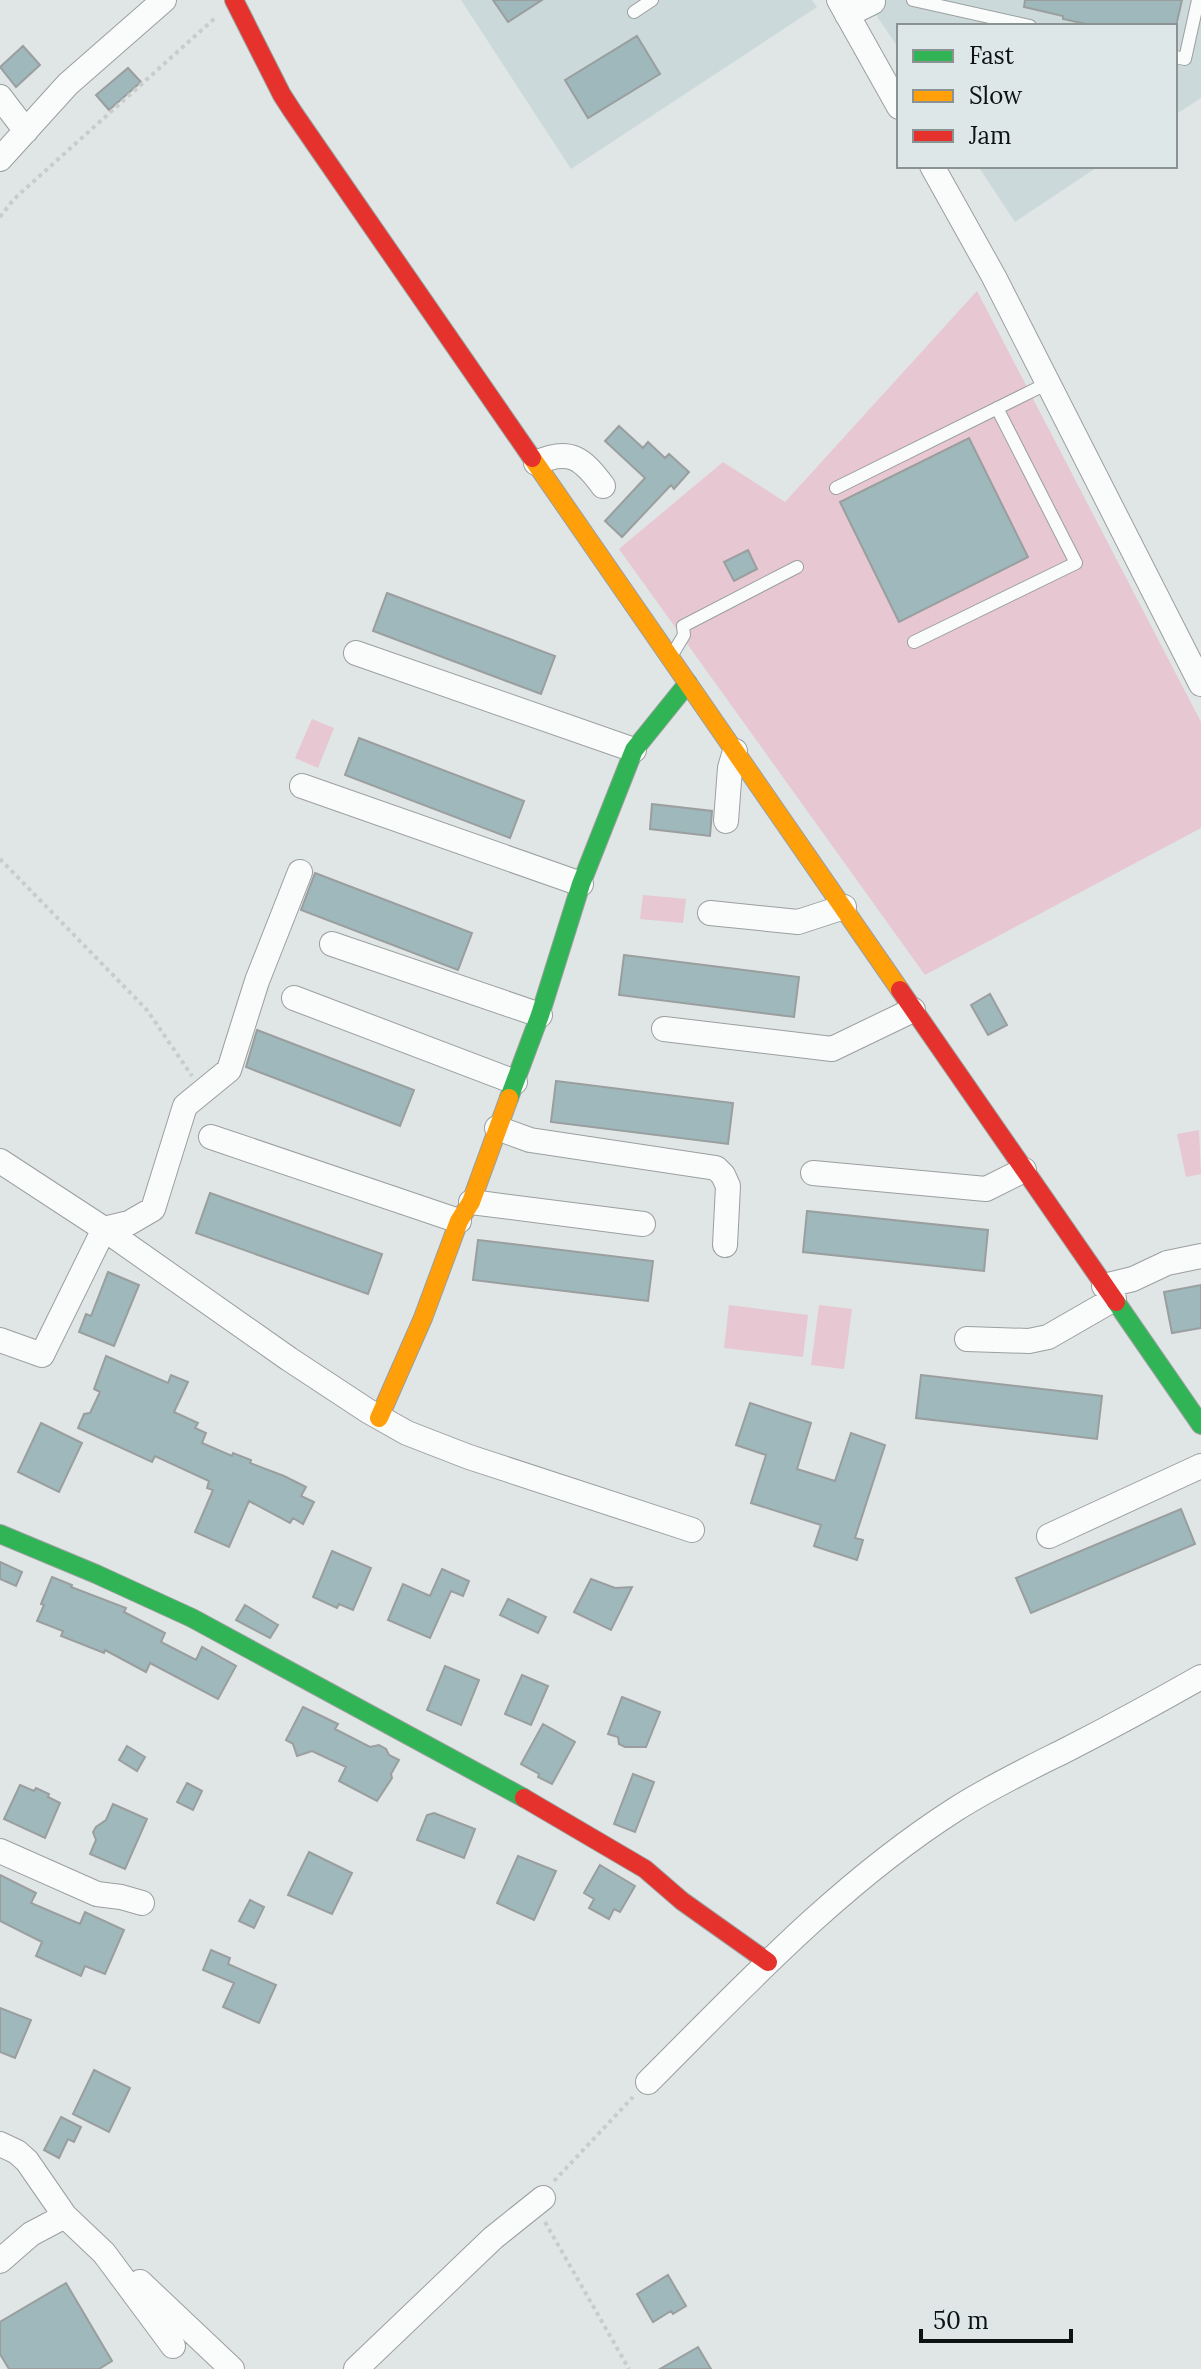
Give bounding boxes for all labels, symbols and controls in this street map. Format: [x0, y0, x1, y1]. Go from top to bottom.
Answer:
legend [897, 24, 1177, 168]
text: Fast [969, 40, 1015, 71]
text: Slow [969, 80, 1023, 111]
text: Jam [968, 120, 1011, 151]
scale bar [921, 2293, 1071, 2343]
text: 50 m [933, 2305, 989, 2336]

